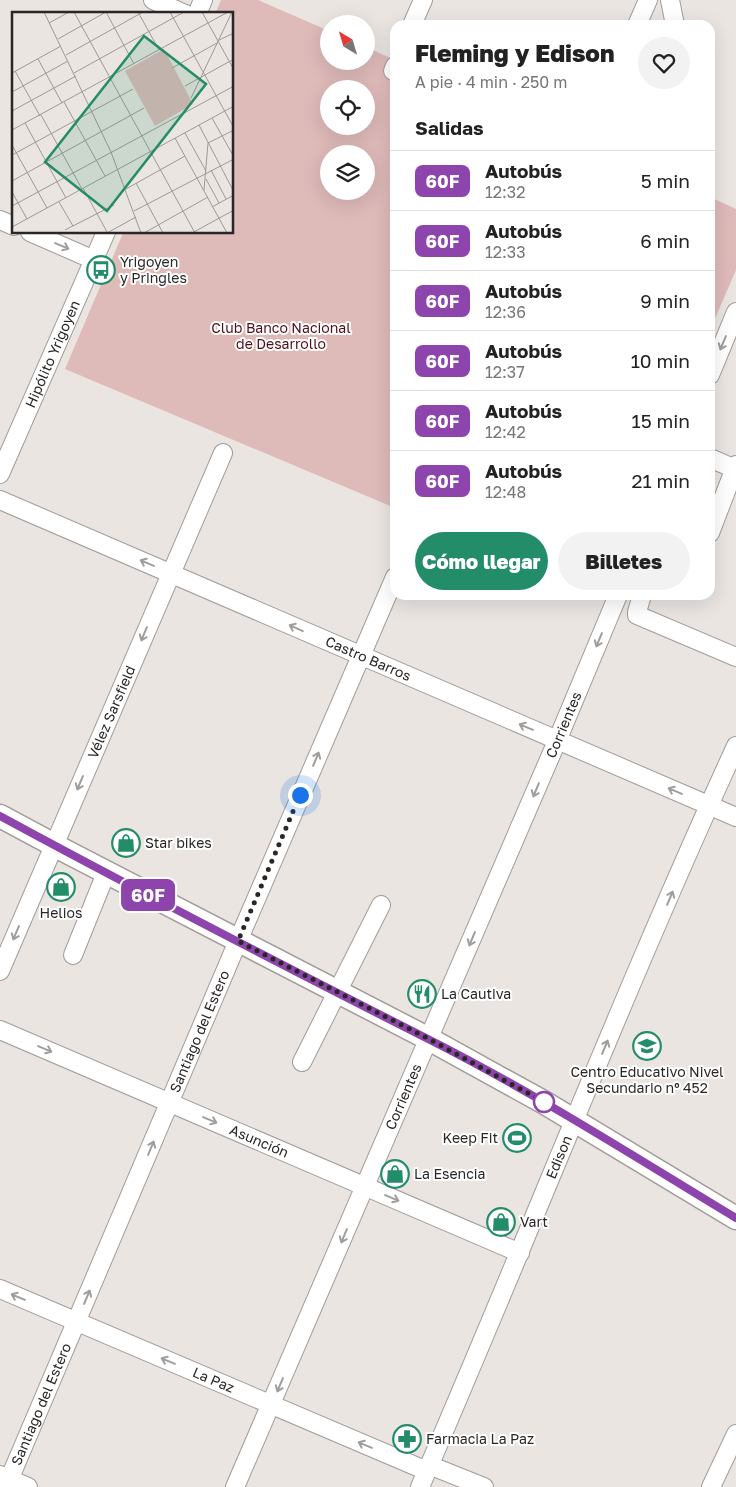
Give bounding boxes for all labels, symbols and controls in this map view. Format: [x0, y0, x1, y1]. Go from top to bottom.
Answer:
inset map [12, 12, 234, 234]
north arrow [320, 15, 375, 70]
map controls [320, 15, 375, 200]
button: heart [638, 37, 690, 89]
text: Fleming y Edison [415, 38, 614, 67]
text: A pie · 4 min · 250 m [415, 72, 567, 92]
button: locate [320, 80, 375, 135]
text: Salidas [415, 116, 484, 139]
button: layers [320, 145, 375, 200]
text: Autobús [485, 159, 562, 182]
text: 5 min [641, 169, 690, 192]
text: 60F [426, 170, 459, 192]
text: 12:32 [485, 182, 525, 202]
text: Autobús [485, 219, 562, 242]
text: 6 min [640, 229, 690, 252]
text: 60F [426, 230, 459, 252]
one-way arrow [54, 242, 69, 252]
text: 12:33 [485, 242, 526, 262]
place label: Yrigoyen y Pringles [120, 253, 187, 286]
bus stop icon: Yrigoyen y Pringles [86, 255, 116, 285]
text: Autobús [485, 279, 562, 302]
text: 9 min [640, 289, 690, 312]
text: 60F [426, 290, 459, 312]
street label: Hipólito Yrigoyen [21, 297, 83, 410]
text: 12:36 [485, 302, 526, 322]
park label: Club Banco Nacional de Desarrollo [211, 319, 351, 352]
one-way arrow [718, 335, 727, 351]
text: Autobús [485, 339, 562, 362]
text: 10 min [631, 349, 690, 372]
text: 60F [426, 350, 459, 372]
text: 12:37 [485, 362, 525, 382]
text: Autobús [485, 399, 562, 422]
text: 15 min [631, 409, 690, 432]
text: 60F [426, 410, 459, 432]
text: 12:42 [485, 422, 526, 442]
text: Autobús [485, 459, 562, 482]
text: 21 min [631, 469, 690, 492]
text: 60F [426, 470, 459, 492]
text: 12:48 [485, 482, 526, 502]
button: Cómo llegar [415, 532, 548, 590]
button: Billetes [558, 532, 690, 590]
one-way arrow [140, 558, 155, 568]
one-way arrow [289, 623, 304, 633]
one-way arrow [139, 626, 149, 641]
street label: Castro Barros [323, 632, 414, 684]
one-way arrow [594, 632, 604, 647]
street label: Vélez Sarsfield [84, 663, 139, 761]
street label: Corrientes [542, 689, 585, 760]
one-way arrow [519, 722, 534, 731]
one-way arrow [311, 752, 321, 767]
one-way arrow [75, 776, 84, 791]
one-way arrow [531, 782, 541, 797]
your location [288, 783, 313, 808]
one-way arrow [668, 786, 683, 796]
shop icon: Star bikes [111, 828, 141, 858]
place label: Star bikes [145, 834, 212, 851]
shop icon: Helios [46, 872, 76, 902]
line badge: 60F [119, 879, 177, 911]
text: 60F [131, 884, 165, 906]
one-way arrow [665, 891, 675, 906]
place label: Helios [40, 904, 82, 921]
one-way arrow [11, 925, 21, 940]
one-way arrow [467, 931, 477, 946]
street label: Santiago del Estero [166, 967, 233, 1095]
restaurant icon: La Cautiva [407, 979, 437, 1009]
place label: La Cautiva [441, 985, 511, 1002]
school or university icon: Centro Educativo Nivel Secundario nº 452 [632, 1031, 662, 1061]
one-way arrow [600, 1040, 610, 1055]
one-way arrow [37, 1044, 52, 1054]
street label: Corrientes [381, 1061, 425, 1132]
place label: Centro Educativo Nivel Secundario nº 452 [570, 1063, 724, 1096]
unlabelled marker [533, 1091, 555, 1113]
one-way arrow [202, 1116, 217, 1125]
street label: Asunción [227, 1121, 291, 1161]
sports icon: Keep Fit [502, 1123, 532, 1153]
place label: Keep Fit [443, 1129, 498, 1146]
street label: Edison [542, 1133, 575, 1181]
one-way arrow [146, 1141, 156, 1156]
shop icon: La Esencia [380, 1159, 410, 1189]
place label: La Esencia [414, 1165, 486, 1182]
one-way arrow [384, 1194, 399, 1203]
shop icon: Vart [486, 1207, 516, 1237]
place label: Vart [520, 1213, 548, 1230]
one-way arrow [338, 1228, 348, 1243]
one-way arrow [83, 1290, 92, 1305]
one-way arrow [11, 1291, 26, 1301]
street label: Santiago del Estero [7, 1340, 74, 1468]
one-way arrow [160, 1355, 175, 1364]
street label: La Paz [190, 1363, 237, 1396]
one-way arrow [274, 1377, 284, 1392]
pharmacy icon: Farmacia La Paz [392, 1424, 422, 1454]
place label: Farmacia La Paz [426, 1430, 534, 1447]
one-way arrow [358, 1439, 373, 1449]

